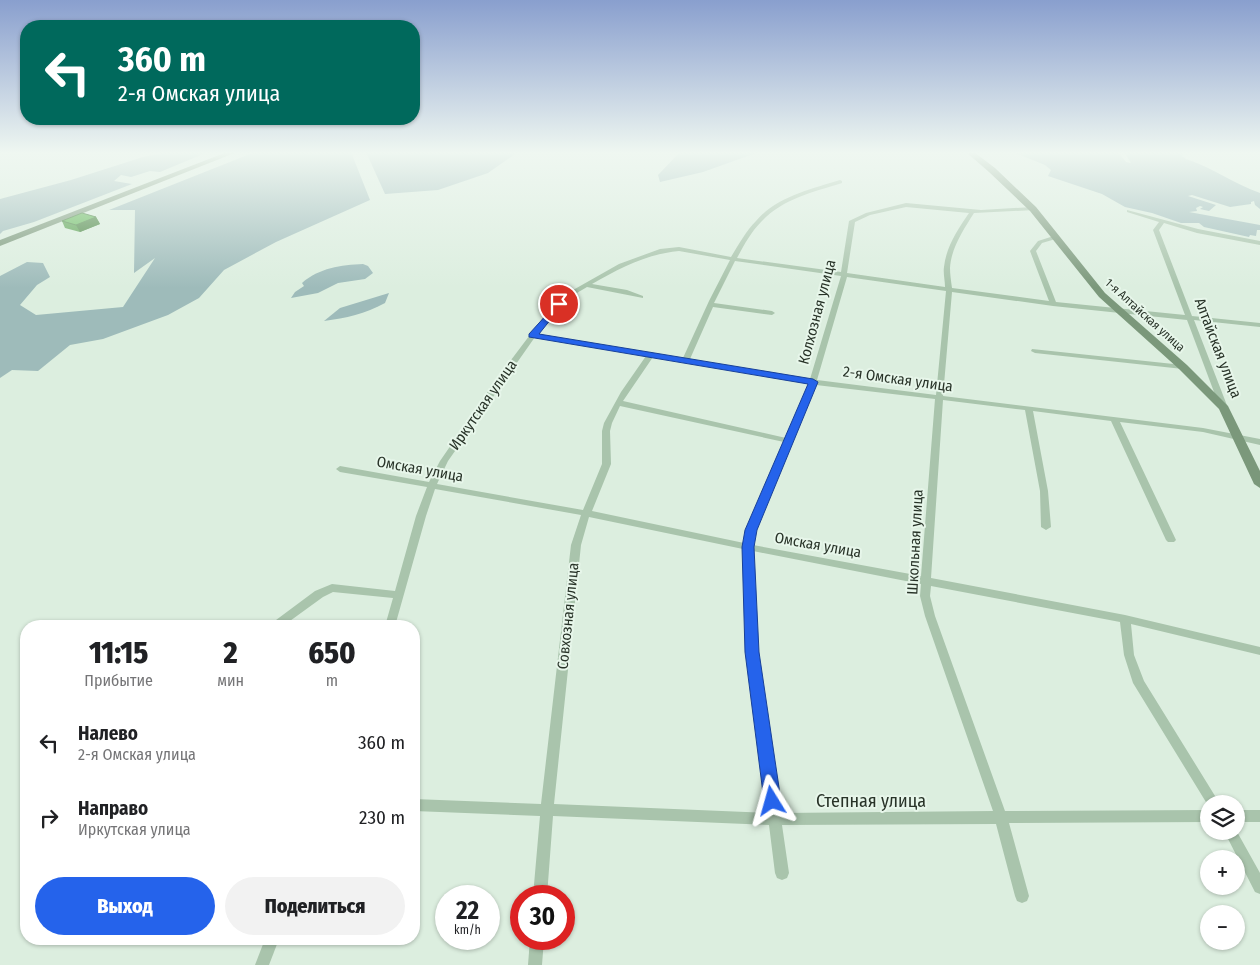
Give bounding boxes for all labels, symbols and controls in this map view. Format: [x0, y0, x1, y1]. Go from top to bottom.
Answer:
text: 360 m [118, 38, 206, 80]
icon: left [35, 40, 100, 105]
text: 2-я Омская улица [118, 80, 280, 107]
street label: Колхозная улица [794, 258, 840, 366]
street label: 1-я Алтайская улица [1102, 276, 1188, 354]
pin [538, 283, 580, 325]
icon: arrive [545, 290, 573, 318]
street label: Алтайская улица [1191, 295, 1245, 401]
street label: Иркутская улица [445, 357, 521, 453]
street label: 2-я Омская улица [842, 362, 954, 396]
street label: Омская улица [375, 453, 465, 485]
street label: Школьная улица [903, 489, 927, 595]
street label: Омская улица [773, 529, 863, 561]
street label: Совхозная улица [553, 562, 583, 670]
text: 11:15 [89, 635, 148, 671]
text: 2 [224, 635, 238, 671]
text: 650 [308, 635, 356, 671]
text: Прибытие [84, 671, 153, 690]
text: мин [217, 671, 244, 690]
text: m [326, 671, 338, 690]
text: Налево [78, 722, 138, 745]
icon: left [35, 729, 63, 757]
text: 360 m [358, 731, 405, 754]
text: 2-я Омская улица [78, 745, 196, 764]
position arrow [745, 774, 797, 826]
street label: Степная улица [816, 790, 926, 812]
map controls [1200, 795, 1245, 950]
button: layers [1200, 795, 1245, 840]
text: Направо [78, 797, 148, 820]
icon: right [35, 804, 63, 832]
text: 230 m [359, 806, 405, 829]
text: Иркутская улица [78, 820, 191, 839]
button: + [1200, 850, 1245, 895]
button: Выход [35, 877, 215, 935]
button: Поделиться [225, 877, 405, 935]
speed limit sign: 30 [510, 885, 575, 950]
text: 22 [456, 896, 479, 926]
button: − [1200, 905, 1245, 950]
text: km/h [454, 923, 481, 937]

